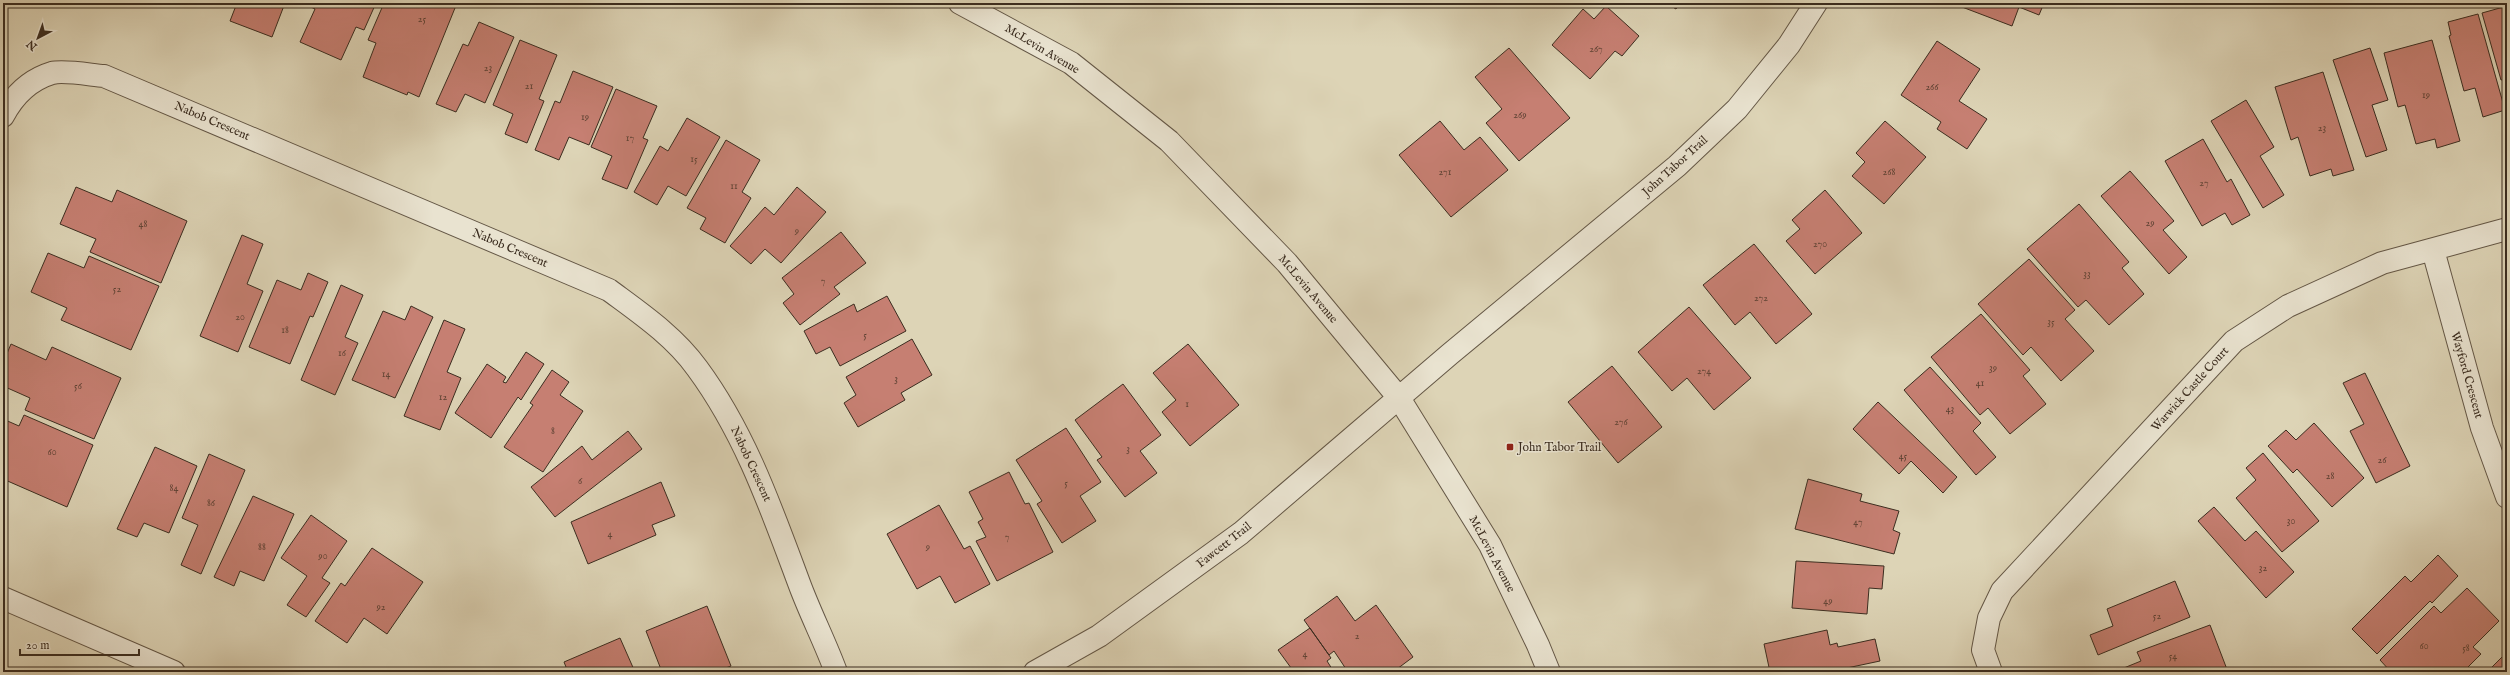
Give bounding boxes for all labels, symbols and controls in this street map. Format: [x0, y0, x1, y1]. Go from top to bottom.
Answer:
house number: 25 [418, 13, 427, 26]
north arrow [18, 18, 58, 58]
street label: McLevin Avenue [1002, 21, 1083, 77]
text: N [24, 36, 41, 54]
house number: 267 [1589, 43, 1603, 56]
house number: 23 [484, 62, 492, 75]
house number: 21 [525, 80, 533, 93]
house number: 266 [1925, 81, 1939, 94]
house number: 19 [2422, 89, 2430, 102]
street label: Nabob Crescent [172, 98, 252, 144]
house number: 269 [1513, 109, 1527, 122]
house number: 19 [581, 111, 589, 124]
house number: 23 [2318, 122, 2326, 135]
house number: 17 [626, 132, 635, 145]
street label: John Tabor Trail [1638, 132, 1712, 201]
house number: 15 [690, 153, 698, 166]
house number: 271 [1439, 166, 1452, 179]
house number: 268 [1883, 166, 1895, 179]
house number: 27 [2199, 177, 2209, 190]
house number: 11 [730, 180, 738, 193]
house number: 29 [2145, 217, 2155, 230]
house number: 48 [139, 218, 147, 231]
street label: Nabob Crescent [470, 225, 550, 271]
house number: 9 [794, 225, 799, 238]
house number: 270 [1813, 238, 1827, 251]
street label: McLevin Avenue [1275, 252, 1341, 327]
house number: 33 [2083, 268, 2091, 281]
house number: 7 [821, 275, 826, 288]
house number: 52 [113, 283, 121, 296]
house number: 272 [1754, 292, 1768, 305]
house number: 20 [235, 311, 245, 324]
house number: 35 [2047, 316, 2055, 329]
house number: 18 [281, 324, 289, 337]
house number: 5 [863, 329, 867, 342]
street label: Wayford Crescent [2447, 330, 2487, 420]
street label: Warwick Castle Court [2148, 344, 2232, 434]
house number: 16 [338, 347, 347, 360]
house number: 39 [1989, 362, 1997, 375]
house number: 274 [1697, 365, 1711, 378]
house number: 14 [382, 368, 390, 381]
house number: 3 [894, 373, 898, 386]
house number: 41 [1976, 377, 1985, 390]
house number: 56 [74, 380, 83, 393]
house number: 12 [439, 391, 448, 404]
house number: 1 [1185, 398, 1189, 411]
house number: 43 [1946, 403, 1955, 416]
house number: 276 [1614, 416, 1629, 429]
street label: Nabob Crescent [727, 424, 775, 504]
house number: 8 [551, 425, 555, 438]
place label: John Tabor Trail [1516, 440, 1602, 456]
marker: John Tabor Trail [1505, 442, 1515, 452]
house number: 3 [1126, 443, 1130, 456]
house number: 60 [47, 446, 57, 459]
house number: 45 [1899, 450, 1908, 463]
house number: 26 [2378, 454, 2387, 467]
house number: 28 [2326, 470, 2334, 483]
house number: 6 [578, 475, 583, 488]
house number: 5 [1064, 477, 1068, 490]
house number: 84 [170, 482, 179, 495]
house number: 86 [207, 497, 216, 510]
street label: McLevin Avenue [1465, 513, 1519, 595]
house number: 30 [2287, 515, 2295, 528]
house number: 47 [1853, 516, 1863, 529]
street label: Fawcett Trail [1193, 518, 1255, 571]
house number: 4 [608, 528, 613, 541]
house number: 7 [1005, 531, 1010, 544]
house number: 88 [258, 541, 266, 554]
house number: 9 [925, 541, 930, 554]
house number: 90 [317, 550, 328, 563]
house number: 32 [2259, 562, 2268, 575]
house number: 49 [1823, 595, 1833, 608]
house number: 92 [375, 601, 386, 614]
house number: 52 [2153, 610, 2161, 623]
house number: 2 [1355, 630, 1360, 643]
scale bar [20, 631, 139, 657]
text: 20 m [26, 638, 49, 653]
house number: 60 [2419, 640, 2429, 653]
house number: 58 [2462, 642, 2470, 655]
house number: 4 [1303, 648, 1308, 661]
house number: 54 [2169, 650, 2177, 663]

